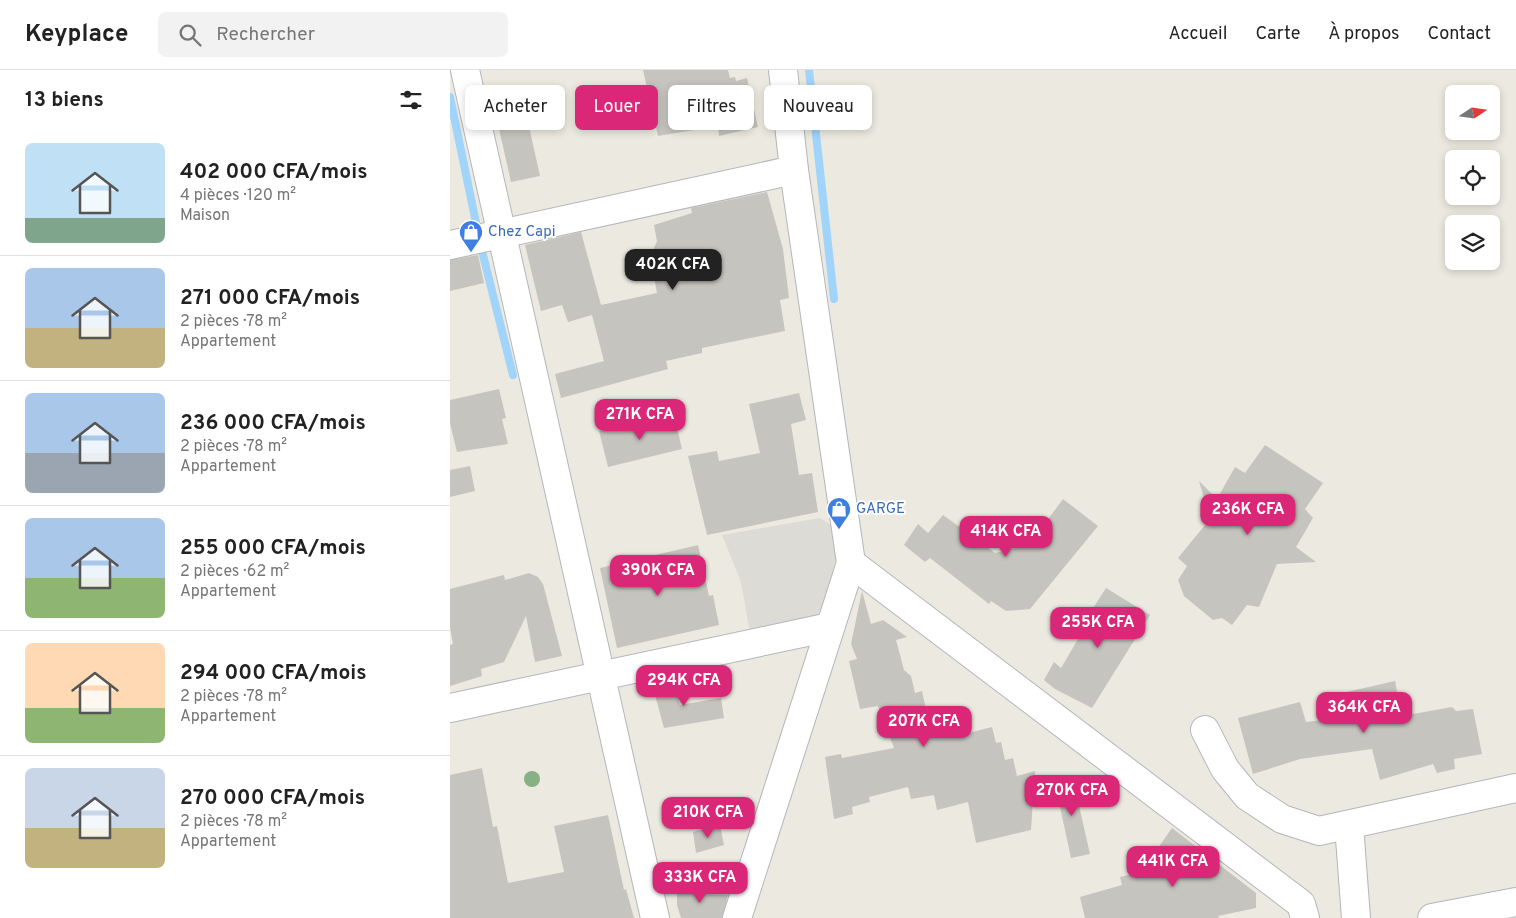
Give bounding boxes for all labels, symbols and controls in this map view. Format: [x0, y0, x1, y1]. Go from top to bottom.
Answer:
search box [158, 12, 508, 57]
text: Keyplace [25, 20, 128, 50]
icon: search [176, 21, 204, 49]
text: Rechercher [216, 23, 315, 47]
text: Accueil [1168, 23, 1227, 46]
text: Carte [1255, 23, 1300, 46]
text: À propos [1328, 23, 1399, 46]
text: Contact [1427, 23, 1491, 46]
chip: Acheter [465, 85, 565, 130]
chip: Louer [575, 85, 658, 130]
chip: Filtres [668, 85, 754, 130]
chip: Nouveau [764, 85, 872, 130]
north arrow [1445, 85, 1500, 140]
map controls [1445, 85, 1500, 270]
icon: filters [397, 86, 425, 114]
text: 13 biens [25, 87, 104, 114]
button: locate [1445, 150, 1500, 205]
text: 402 000 CFA/mois [180, 159, 368, 186]
icon: home [65, 163, 125, 223]
text: 4 pièces · 120 m² [180, 186, 296, 206]
text: Maison [180, 206, 230, 226]
button: layers [1445, 215, 1500, 270]
shop icon: Chez Capi [458, 219, 484, 253]
place label: Chez Capi [488, 223, 555, 242]
pin: 402K CFA [621, 248, 725, 291]
text: 402K CFA [636, 255, 710, 275]
text: 271 000 CFA/mois [180, 285, 360, 312]
icon: home [65, 288, 125, 348]
text: 2 pièces · 78 m² [180, 312, 287, 332]
text: Appartement [180, 332, 276, 352]
pin: 271K CFA [588, 398, 692, 441]
text: 271K CFA [606, 405, 674, 425]
text: 236 000 CFA/mois [180, 410, 366, 437]
icon: home [65, 413, 125, 473]
text: 2 pièces · 78 m² [180, 437, 287, 457]
text: Appartement [180, 457, 276, 477]
pin: 236K CFA [1196, 494, 1300, 536]
shop icon: GARGE [826, 496, 852, 530]
place label: GARGE [856, 500, 905, 519]
text: 236K CFA [1211, 500, 1285, 520]
pin: 414K CFA [954, 516, 1058, 558]
text: 414K CFA [971, 522, 1041, 542]
text: 255 000 CFA/mois [180, 535, 366, 562]
icon: home [65, 538, 125, 598]
pin: 390K CFA [606, 554, 710, 597]
text: 390K CFA [621, 561, 695, 581]
text: 2 pièces · 62 m² [180, 562, 289, 582]
text: Appartement [180, 582, 276, 602]
pin: 255K CFA [1046, 606, 1150, 649]
text: 255K CFA [1061, 613, 1135, 633]
text: 294 000 CFA/mois [180, 660, 367, 687]
icon: home [65, 663, 125, 723]
pin: 294K CFA [632, 664, 736, 707]
text: 294K CFA [647, 671, 721, 691]
text: 2 pièces · 78 m² [180, 687, 287, 707]
pin: 364K CFA [1312, 692, 1416, 734]
text: 364K CFA [1327, 698, 1401, 718]
pin: 207K CFA [872, 706, 976, 748]
text: Appartement [180, 707, 276, 727]
text: 207K CFA [888, 712, 960, 732]
pin: 270K CFA [1020, 774, 1124, 817]
text: 270K CFA [1036, 781, 1108, 801]
text: 270 000 CFA/mois [180, 785, 365, 812]
icon: home [65, 788, 125, 848]
pin: 210K CFA [656, 796, 760, 839]
text: 210K CFA [673, 803, 743, 823]
text: 2 pièces · 78 m² [180, 812, 287, 832]
text: Appartement [180, 832, 276, 852]
pin: 441K CFA [1121, 846, 1225, 888]
text: 441K CFA [1138, 852, 1208, 872]
pin: 333K CFA [648, 862, 752, 904]
text: 333K CFA [664, 868, 736, 888]

